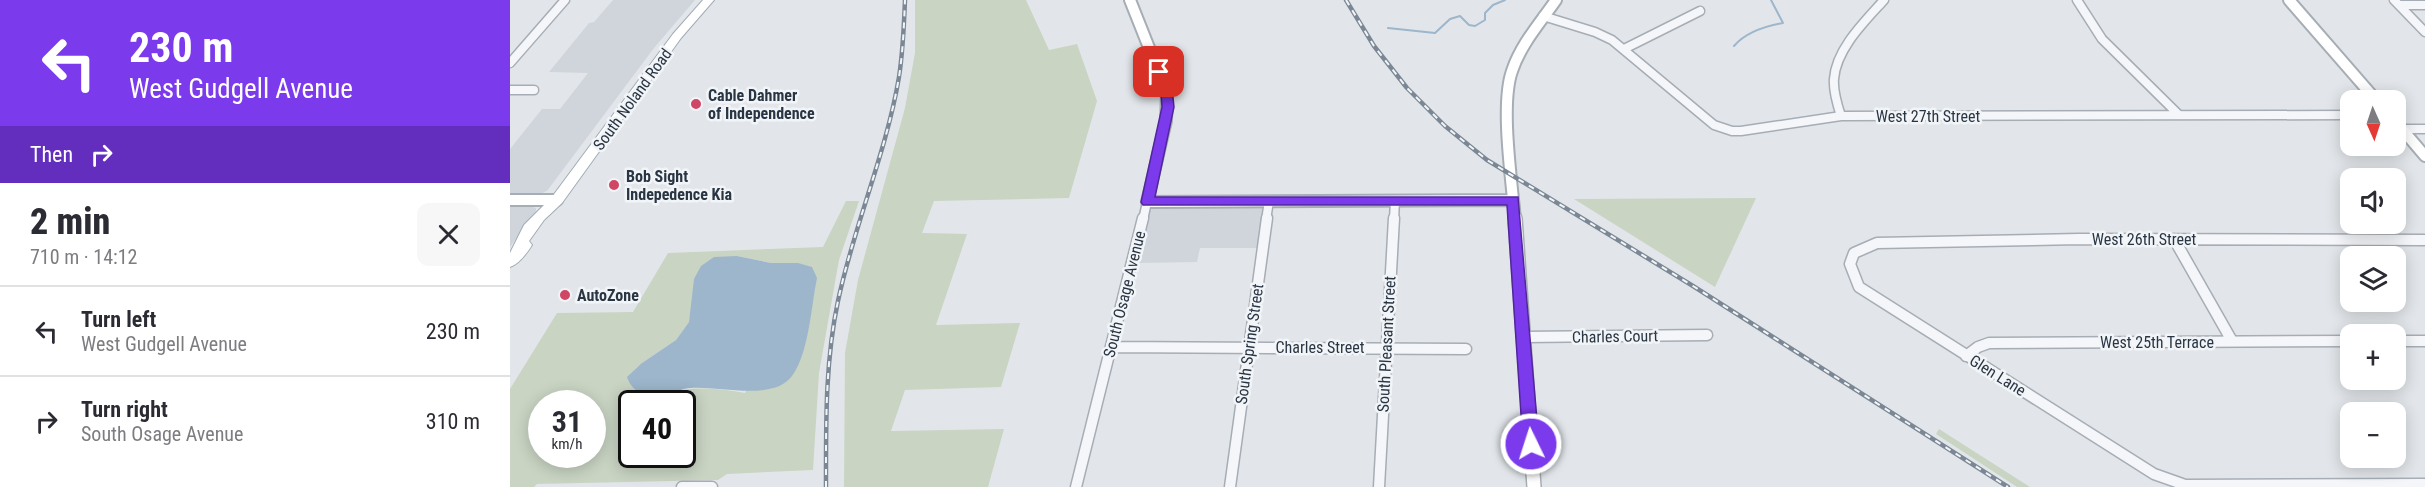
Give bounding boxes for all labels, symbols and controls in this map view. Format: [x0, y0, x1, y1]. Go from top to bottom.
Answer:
text: 230 m [129, 23, 234, 72]
icon: left [30, 24, 108, 102]
street label: South Noland Road [589, 45, 676, 154]
pin [1133, 46, 1184, 97]
icon: arrive [1142, 55, 1175, 88]
text: West Gudgell Avenue [129, 73, 353, 105]
place label: Cable Dahmer of Independence [708, 86, 815, 123]
north arrow [2340, 90, 2406, 156]
map controls [2340, 90, 2406, 468]
marker: Cable Dahmer of Independence [689, 97, 703, 111]
street label: West 27th Street [1876, 107, 1981, 126]
icon: right [85, 138, 118, 171]
text: Then [30, 142, 73, 167]
place label: Bob Sight Indepedence Kia [626, 167, 732, 204]
button: sound [2340, 168, 2406, 234]
marker: Bob Sight Indepedence Kia [607, 178, 621, 192]
text: 2 min [30, 201, 110, 243]
button: close [417, 203, 480, 266]
street label: South Osage Avenue [1100, 229, 1149, 359]
street label: West 26th Street [2092, 230, 2197, 249]
text: 710 m · 14:12 [30, 245, 137, 269]
button: layers [2340, 246, 2406, 312]
street label: South Pleasant Street [1373, 275, 1400, 413]
street label: South Spring Street [1232, 282, 1267, 406]
place label: AutoZone [577, 286, 639, 305]
marker: AutoZone [558, 288, 572, 302]
text: Turn left [81, 307, 156, 332]
icon: left [30, 315, 63, 348]
text: 230 m [426, 319, 480, 344]
button: + [2340, 324, 2406, 390]
street label: Charles Court [1572, 326, 1659, 347]
text: West Gudgell Avenue [81, 332, 247, 356]
street label: West 25th Terrace [2100, 333, 2214, 352]
street label: Charles Street [1276, 338, 1365, 357]
street label: Glen Lane [1966, 351, 2029, 400]
speed limit sign: 40 [618, 390, 696, 468]
text: Turn right [81, 397, 168, 422]
button: − [2340, 402, 2406, 468]
text: 31 [552, 404, 582, 439]
icon: right [30, 405, 63, 438]
text: 310 m [426, 409, 480, 434]
position arrow [1499, 412, 1563, 476]
text: South Osage Avenue [81, 422, 243, 446]
text: km/h [552, 435, 582, 453]

